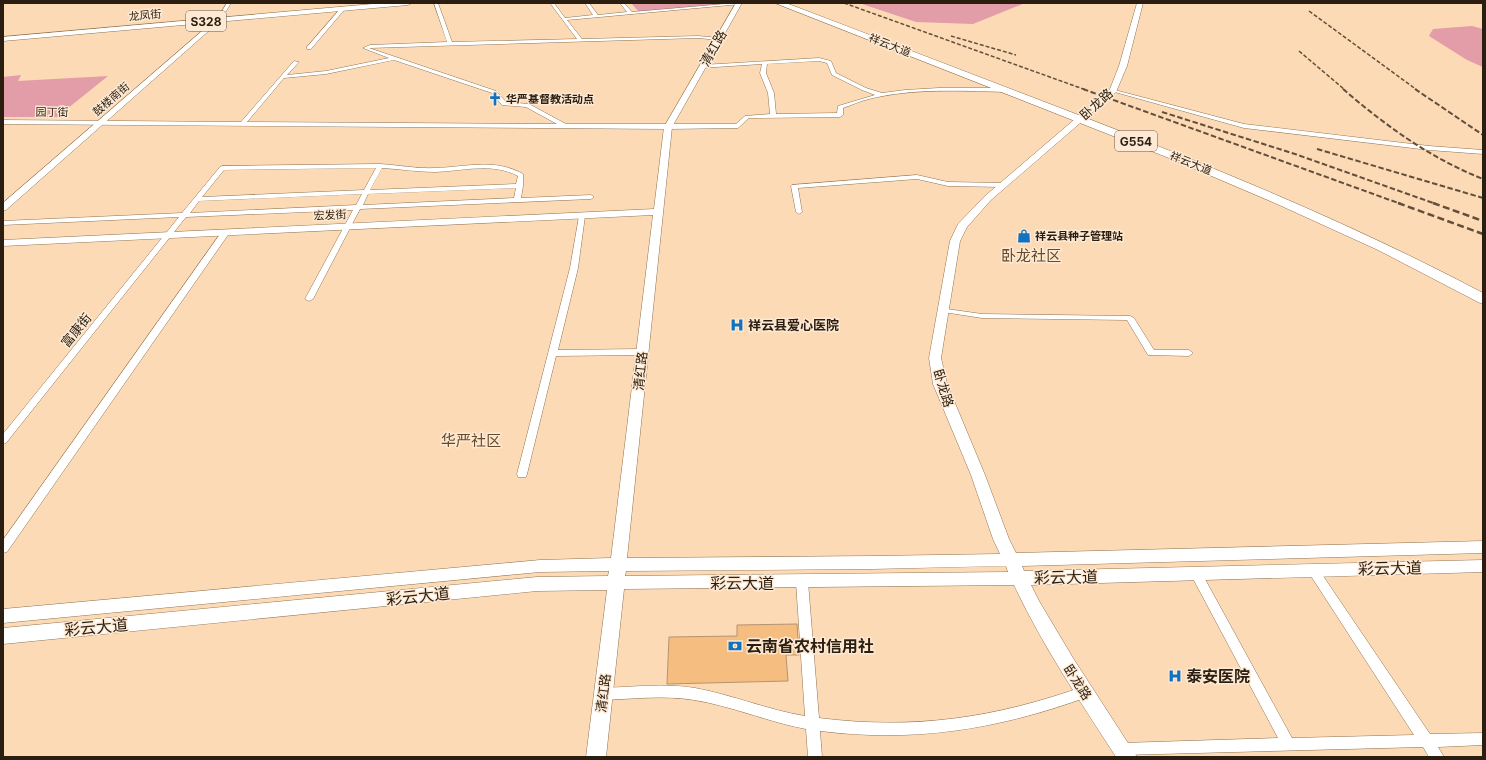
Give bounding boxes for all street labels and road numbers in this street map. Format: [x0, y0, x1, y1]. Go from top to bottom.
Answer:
street label: 龙凤街 [128, 7, 162, 23]
road number: S328 [186, 11, 226, 31]
street label: 清红路 [696, 27, 730, 69]
street label: 祥云大道 [867, 31, 913, 59]
street label: 鼓楼南街 [90, 79, 132, 119]
street label: 卧龙路 [1076, 85, 1116, 123]
street label: 园丁街 [35, 105, 69, 119]
road number: G554 [1115, 131, 1157, 151]
street label: 祥云大道 [1168, 148, 1214, 178]
street label: 宏发街 [313, 207, 347, 223]
street label: 富康街 [58, 310, 94, 350]
street label: 清红路 [630, 351, 650, 391]
street label: 卧龙路 [931, 367, 957, 409]
street label: 彩云大道 [1358, 557, 1422, 579]
street label: 彩云大道 [1034, 566, 1098, 588]
street label: 彩云大道 [710, 573, 774, 593]
street label: 彩云大道 [385, 583, 451, 609]
street label: 彩云大道 [63, 614, 129, 640]
street label: 卧龙路 [1061, 661, 1095, 703]
street label: 清红路 [593, 673, 613, 713]

